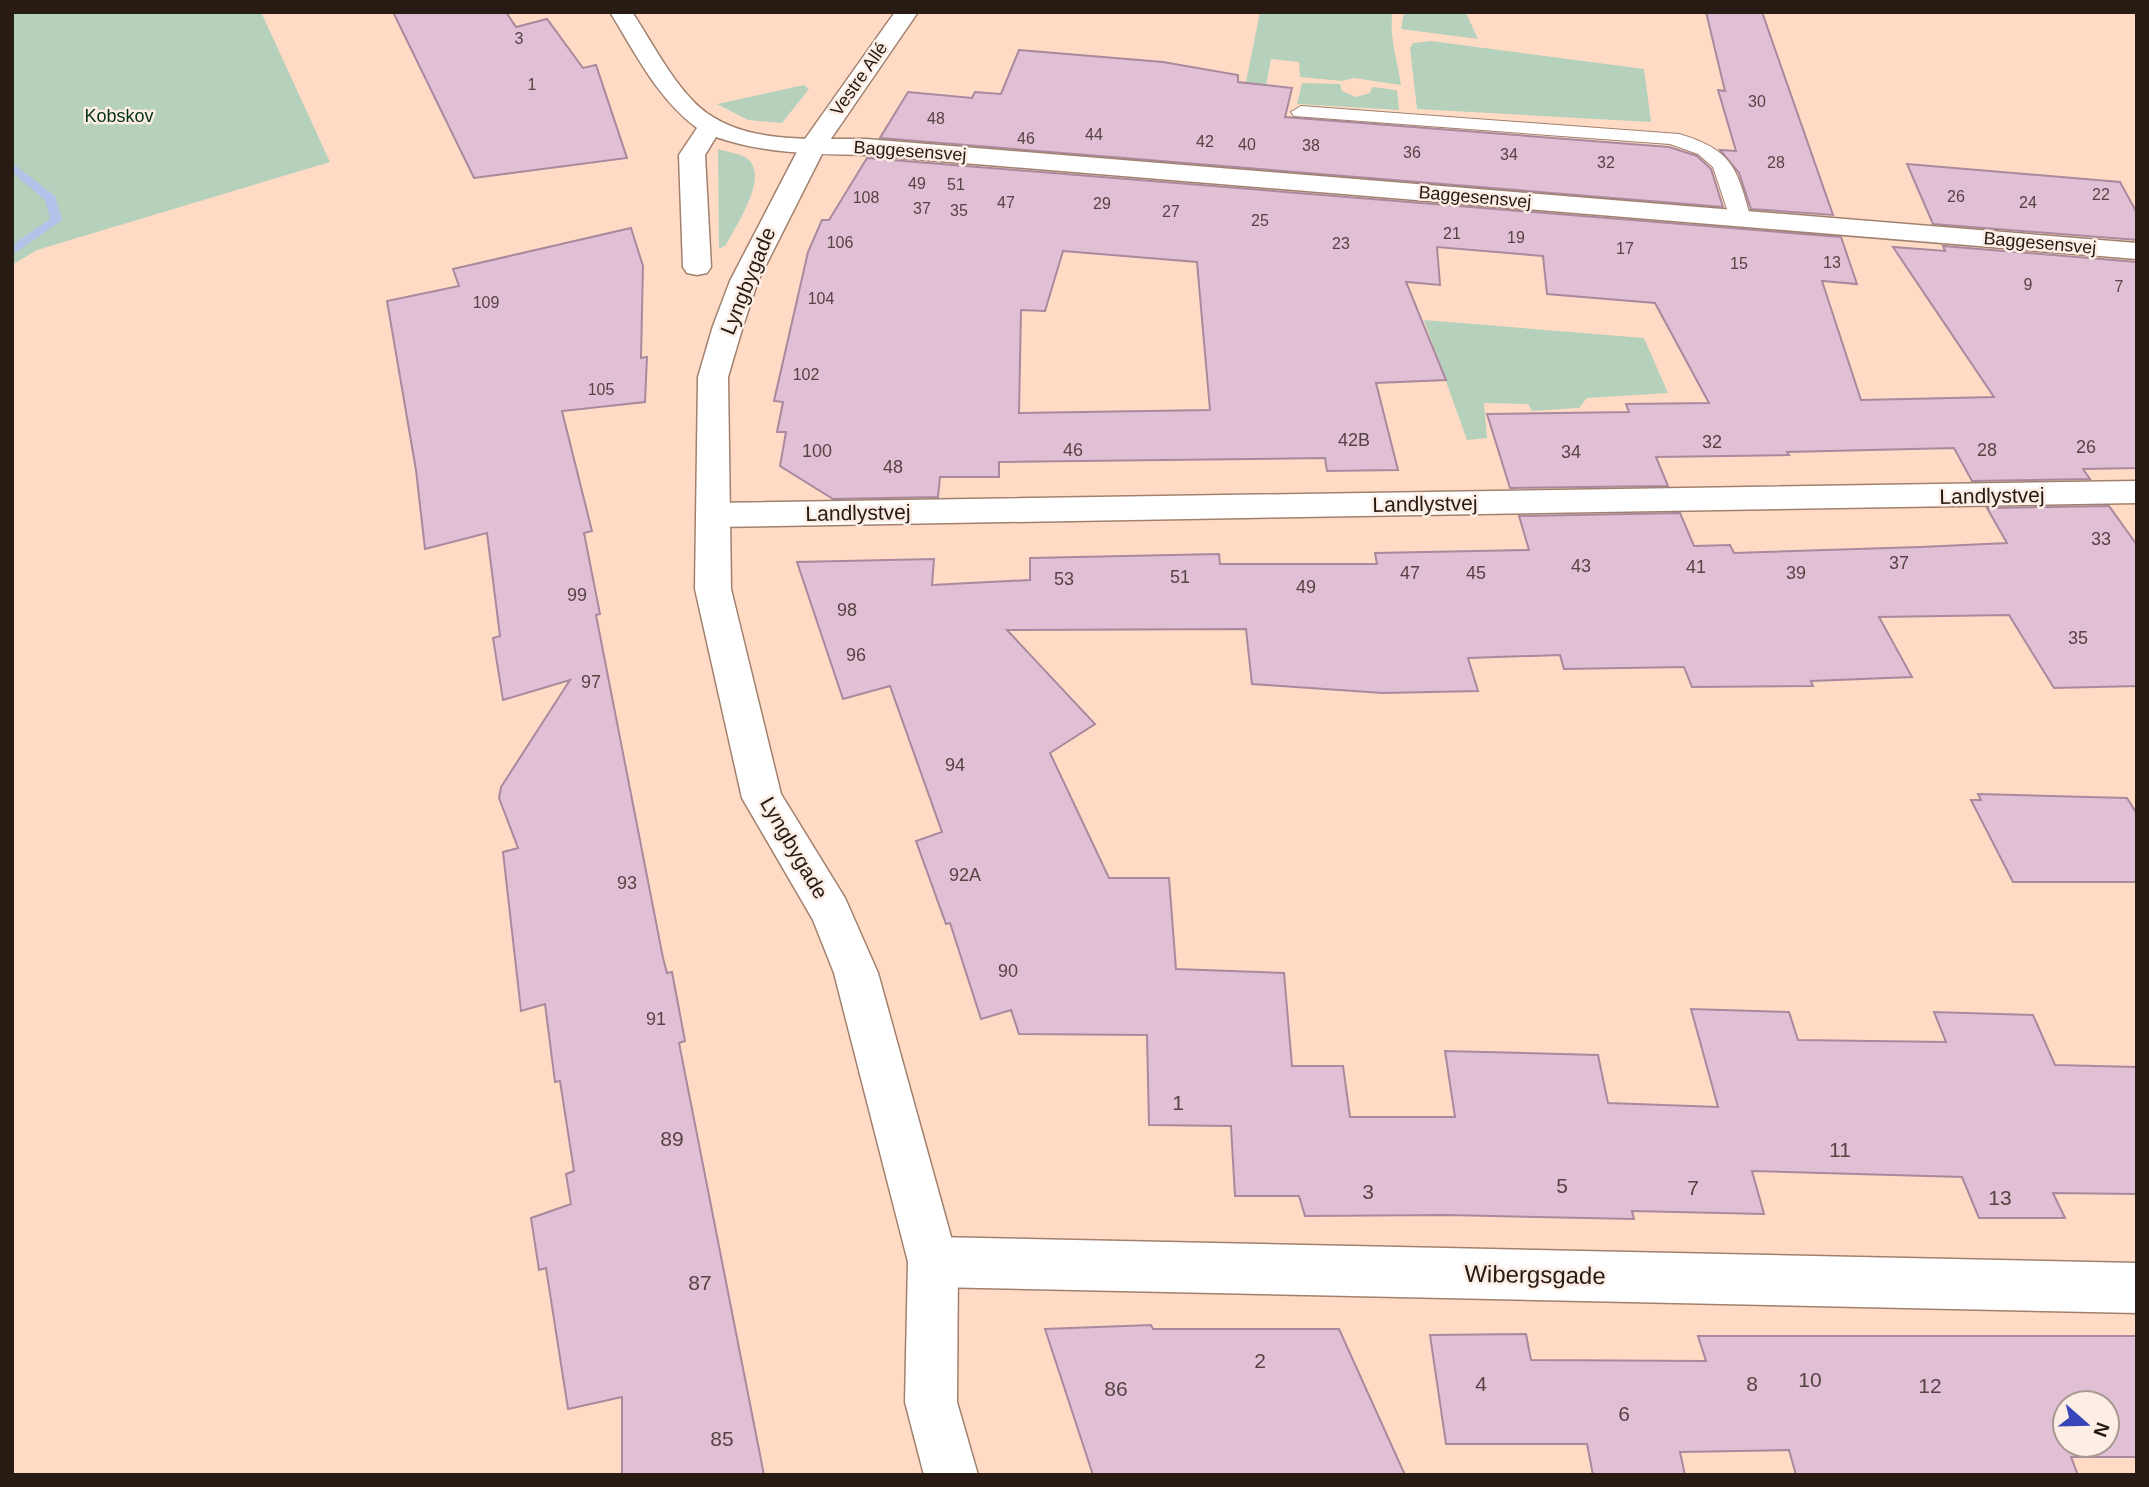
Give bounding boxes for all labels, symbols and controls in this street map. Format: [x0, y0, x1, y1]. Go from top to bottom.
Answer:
house number: 3 [515, 30, 524, 47]
street label: Vestre Allé [826, 38, 892, 120]
house number: 1 [528, 76, 537, 93]
house number: 30 [1748, 93, 1766, 110]
park label: Kobskov [84, 106, 154, 126]
house number: 48 [927, 110, 945, 127]
house number: 44 [1085, 126, 1103, 143]
house number: 46 [1017, 130, 1035, 147]
house number: 42 [1196, 133, 1214, 150]
house number: 40 [1238, 136, 1256, 153]
street label: Baggesensvej [853, 137, 967, 165]
house number: 38 [1302, 137, 1320, 154]
house number: 36 [1403, 144, 1421, 161]
house number: 34 [1500, 146, 1518, 163]
house number: 32 [1597, 154, 1615, 171]
house number: 28 [1767, 154, 1785, 171]
house number: 49 [908, 175, 926, 192]
house number: 51 [947, 176, 965, 193]
street label: Baggesensvej [1418, 182, 1532, 212]
house number: 22 [2092, 186, 2110, 203]
house number: 26 [1947, 188, 1965, 205]
house number: 108 [853, 189, 879, 206]
house number: 47 [997, 194, 1015, 211]
house number: 24 [2019, 194, 2037, 211]
house number: 29 [1093, 195, 1111, 212]
house number: 37 [913, 200, 931, 217]
house number: 35 [950, 202, 968, 219]
house number: 27 [1162, 203, 1180, 220]
house number: 25 [1251, 212, 1269, 229]
street label: Lyngbygade [716, 224, 779, 338]
house number: 21 [1443, 225, 1461, 242]
street label: Baggesensvej [1983, 228, 2097, 258]
house number: 19 [1507, 229, 1525, 246]
house number: 106 [827, 234, 853, 251]
house number: 23 [1332, 235, 1350, 252]
house number: 17 [1616, 240, 1634, 257]
house number: 13 [1823, 254, 1841, 271]
house number: 15 [1730, 255, 1748, 272]
house number: 9 [2024, 276, 2033, 293]
house number: 7 [2115, 278, 2124, 295]
house number: 104 [808, 290, 834, 307]
house number: 109 [473, 294, 499, 311]
house number: 102 [793, 366, 819, 383]
house number: 105 [588, 381, 614, 398]
house number: 42B [1338, 430, 1370, 450]
house number: 32 [1702, 432, 1722, 452]
house number: 26 [2076, 437, 2096, 457]
house number: 46 [1063, 440, 1083, 460]
house number: 28 [1977, 440, 1997, 460]
house number: 100 [802, 441, 832, 461]
house number: 34 [1561, 442, 1581, 462]
house number: 48 [883, 457, 903, 477]
street label: Landlystvej [1939, 483, 2045, 508]
street label: Landlystvej [1372, 491, 1478, 516]
street label: Landlystvej [805, 500, 911, 525]
house number: 33 [2091, 529, 2111, 549]
house number: 37 [1889, 553, 1909, 573]
house number: 43 [1571, 556, 1591, 576]
house number: 41 [1686, 557, 1706, 577]
house number: 47 [1400, 563, 1420, 583]
house number: 45 [1466, 563, 1486, 583]
house number: 39 [1786, 563, 1806, 583]
house number: 51 [1170, 567, 1190, 587]
house number: 53 [1054, 569, 1074, 589]
house number: 49 [1296, 577, 1316, 597]
house number: 99 [567, 585, 587, 605]
house number: 98 [837, 600, 857, 620]
house number: 35 [2068, 628, 2088, 648]
house number: 96 [846, 645, 866, 665]
house number: 97 [581, 672, 601, 692]
house number: 94 [945, 755, 965, 775]
street label: Lyngbygade [756, 793, 833, 903]
house number: 92A [949, 865, 981, 885]
house number: 93 [617, 873, 637, 893]
house number: 90 [998, 961, 1018, 981]
house number: 91 [646, 1009, 666, 1029]
house number: 1 [1172, 1091, 1184, 1114]
house number: 89 [660, 1127, 684, 1150]
house number: 11 [1829, 1138, 1851, 1161]
house number: 5 [1556, 1174, 1568, 1197]
house number: 7 [1687, 1176, 1699, 1199]
house number: 3 [1362, 1180, 1374, 1203]
house number: 13 [1988, 1186, 2012, 1209]
street label: Wibergsgade [1464, 1260, 1606, 1289]
house number: 87 [688, 1271, 712, 1294]
house number: 2 [1254, 1349, 1266, 1372]
house number: 10 [1798, 1368, 1822, 1391]
house number: 4 [1475, 1372, 1487, 1395]
house number: 8 [1746, 1372, 1758, 1395]
house number: 12 [1918, 1374, 1942, 1397]
house number: 86 [1104, 1377, 1128, 1400]
north arrow [2051, 1389, 2121, 1459]
house number: 6 [1618, 1402, 1630, 1425]
text: N [2089, 1420, 2114, 1440]
house number: 85 [710, 1427, 734, 1450]

